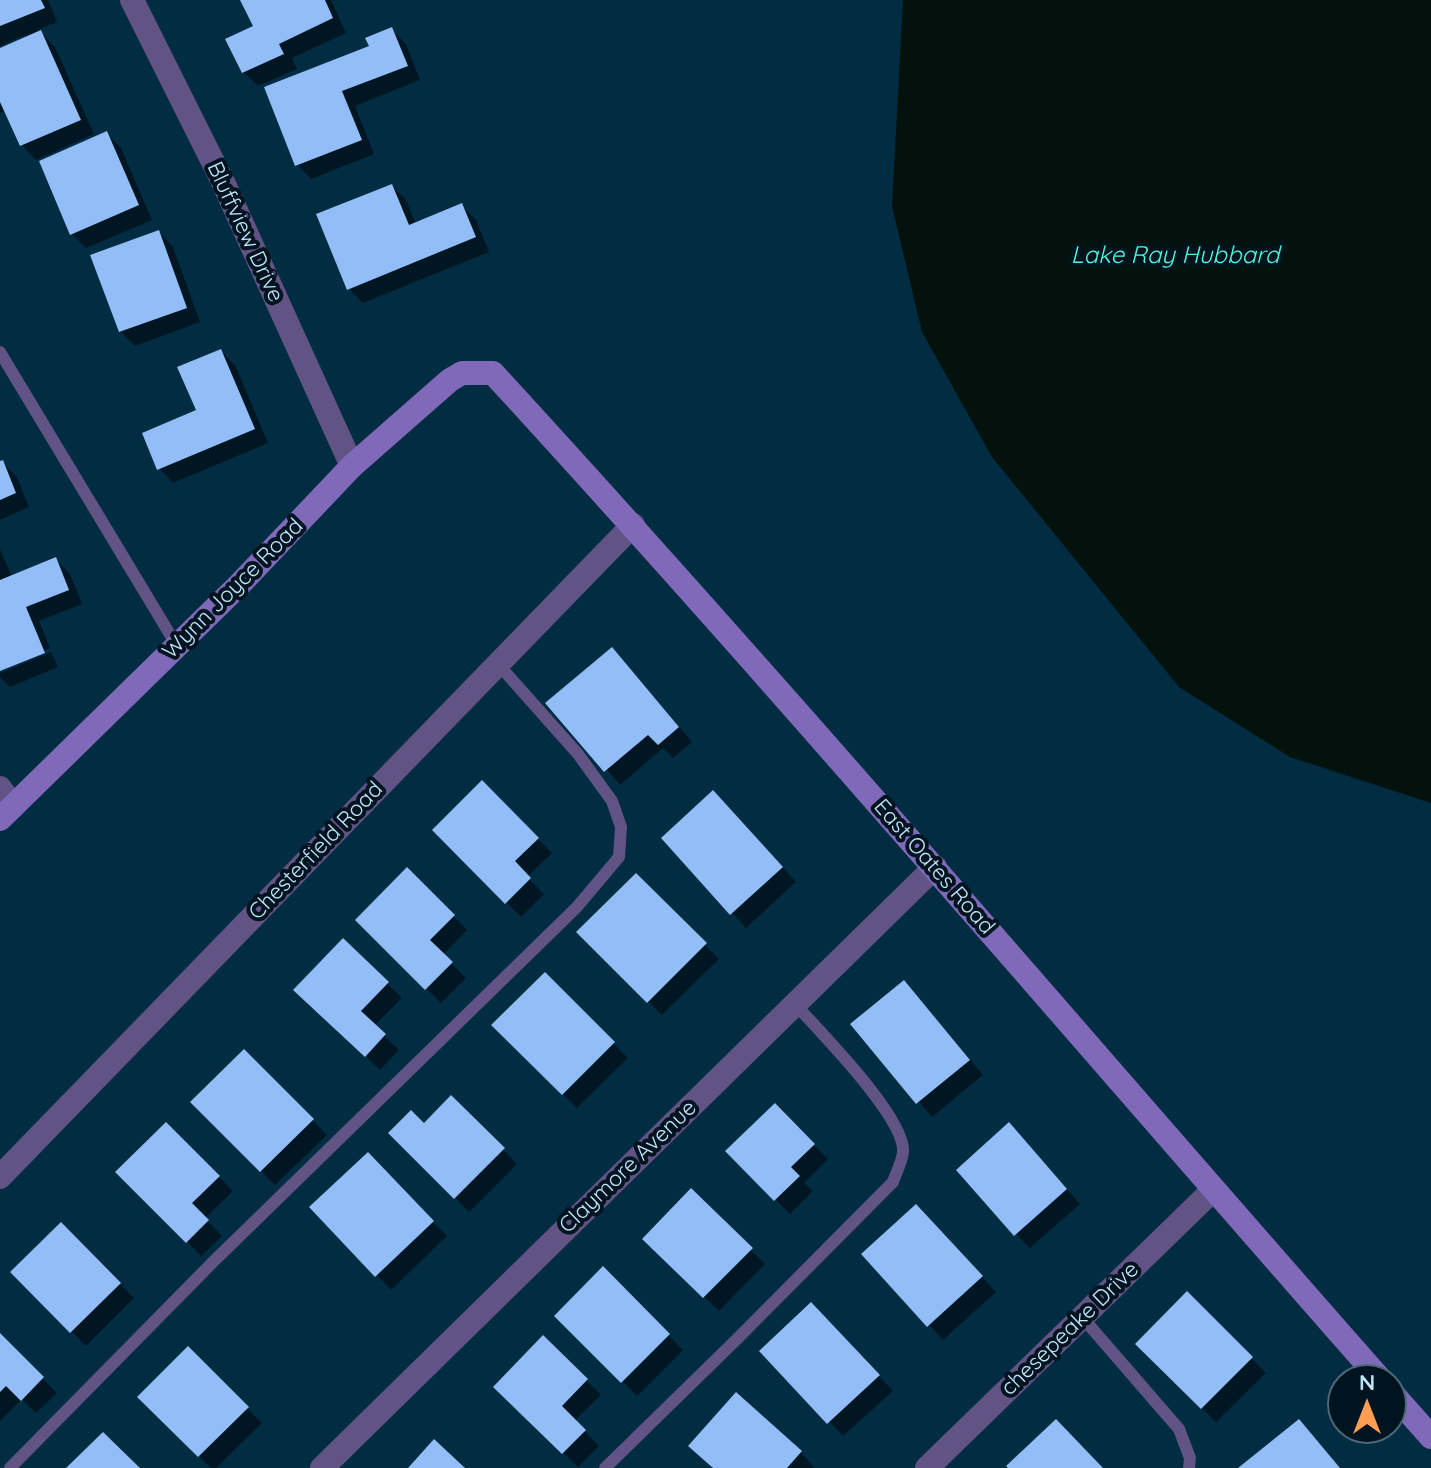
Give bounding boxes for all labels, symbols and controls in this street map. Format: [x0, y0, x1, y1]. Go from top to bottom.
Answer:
street label: Bluffview Drive [201, 158, 289, 306]
water label: Lake Ray Hubbard [1071, 242, 1279, 270]
street label: Wynn Joyce Road [157, 513, 309, 665]
street label: Chesterfield Road [243, 776, 389, 926]
street label: East Oates Road [868, 794, 1000, 940]
street label: Claymore Avenue [554, 1095, 702, 1239]
street label: chesepeake Drive [996, 1257, 1144, 1401]
north arrow [1327, 1364, 1407, 1444]
text: N [1359, 1368, 1375, 1396]

